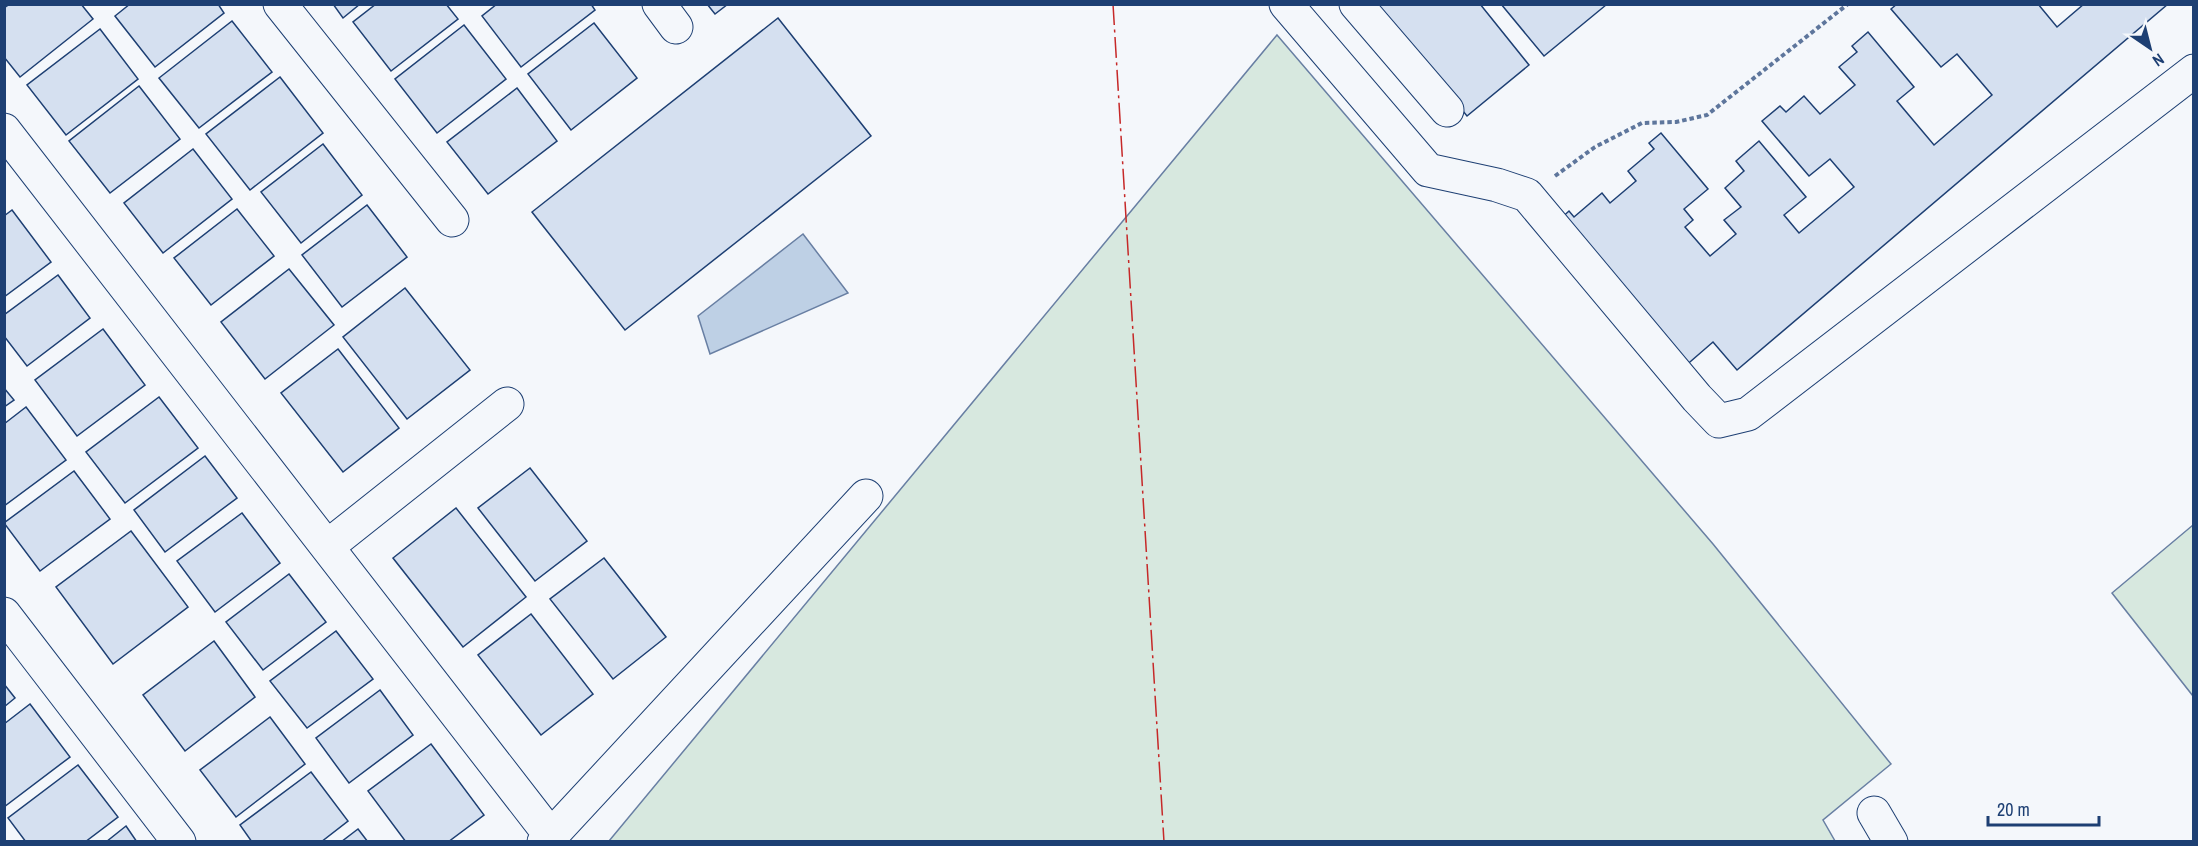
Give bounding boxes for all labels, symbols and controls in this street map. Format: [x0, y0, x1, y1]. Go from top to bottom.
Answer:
north arrow [2120, 18, 2180, 78]
text: N [2148, 49, 2169, 72]
scale bar [1988, 789, 2099, 827]
text: 20 m [1997, 797, 2030, 822]

